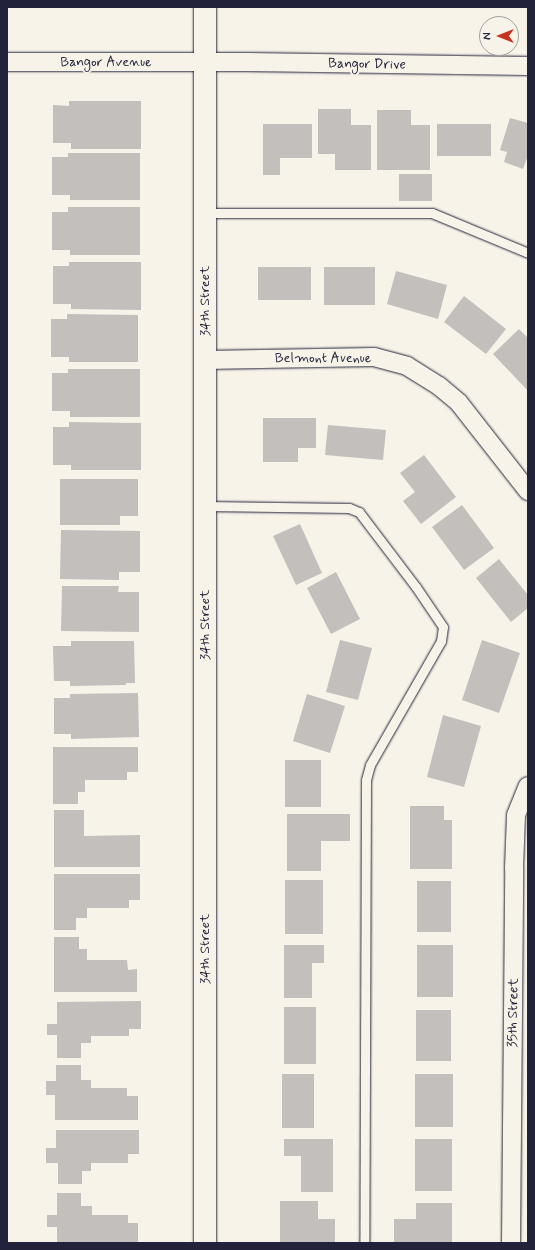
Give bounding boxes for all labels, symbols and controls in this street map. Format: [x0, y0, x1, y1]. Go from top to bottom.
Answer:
north arrow [479, 16, 519, 56]
text: N [481, 32, 495, 40]
street label: Bangor Avenue [61, 54, 151, 70]
street label: Bangor Drive [328, 55, 406, 73]
street label: 34th Street [197, 266, 213, 336]
street label: Belmont Avenue [273, 350, 373, 366]
street label: 34th Street [197, 590, 213, 660]
street label: 34th Street [197, 914, 213, 984]
street label: 35th Street [504, 978, 522, 1048]

